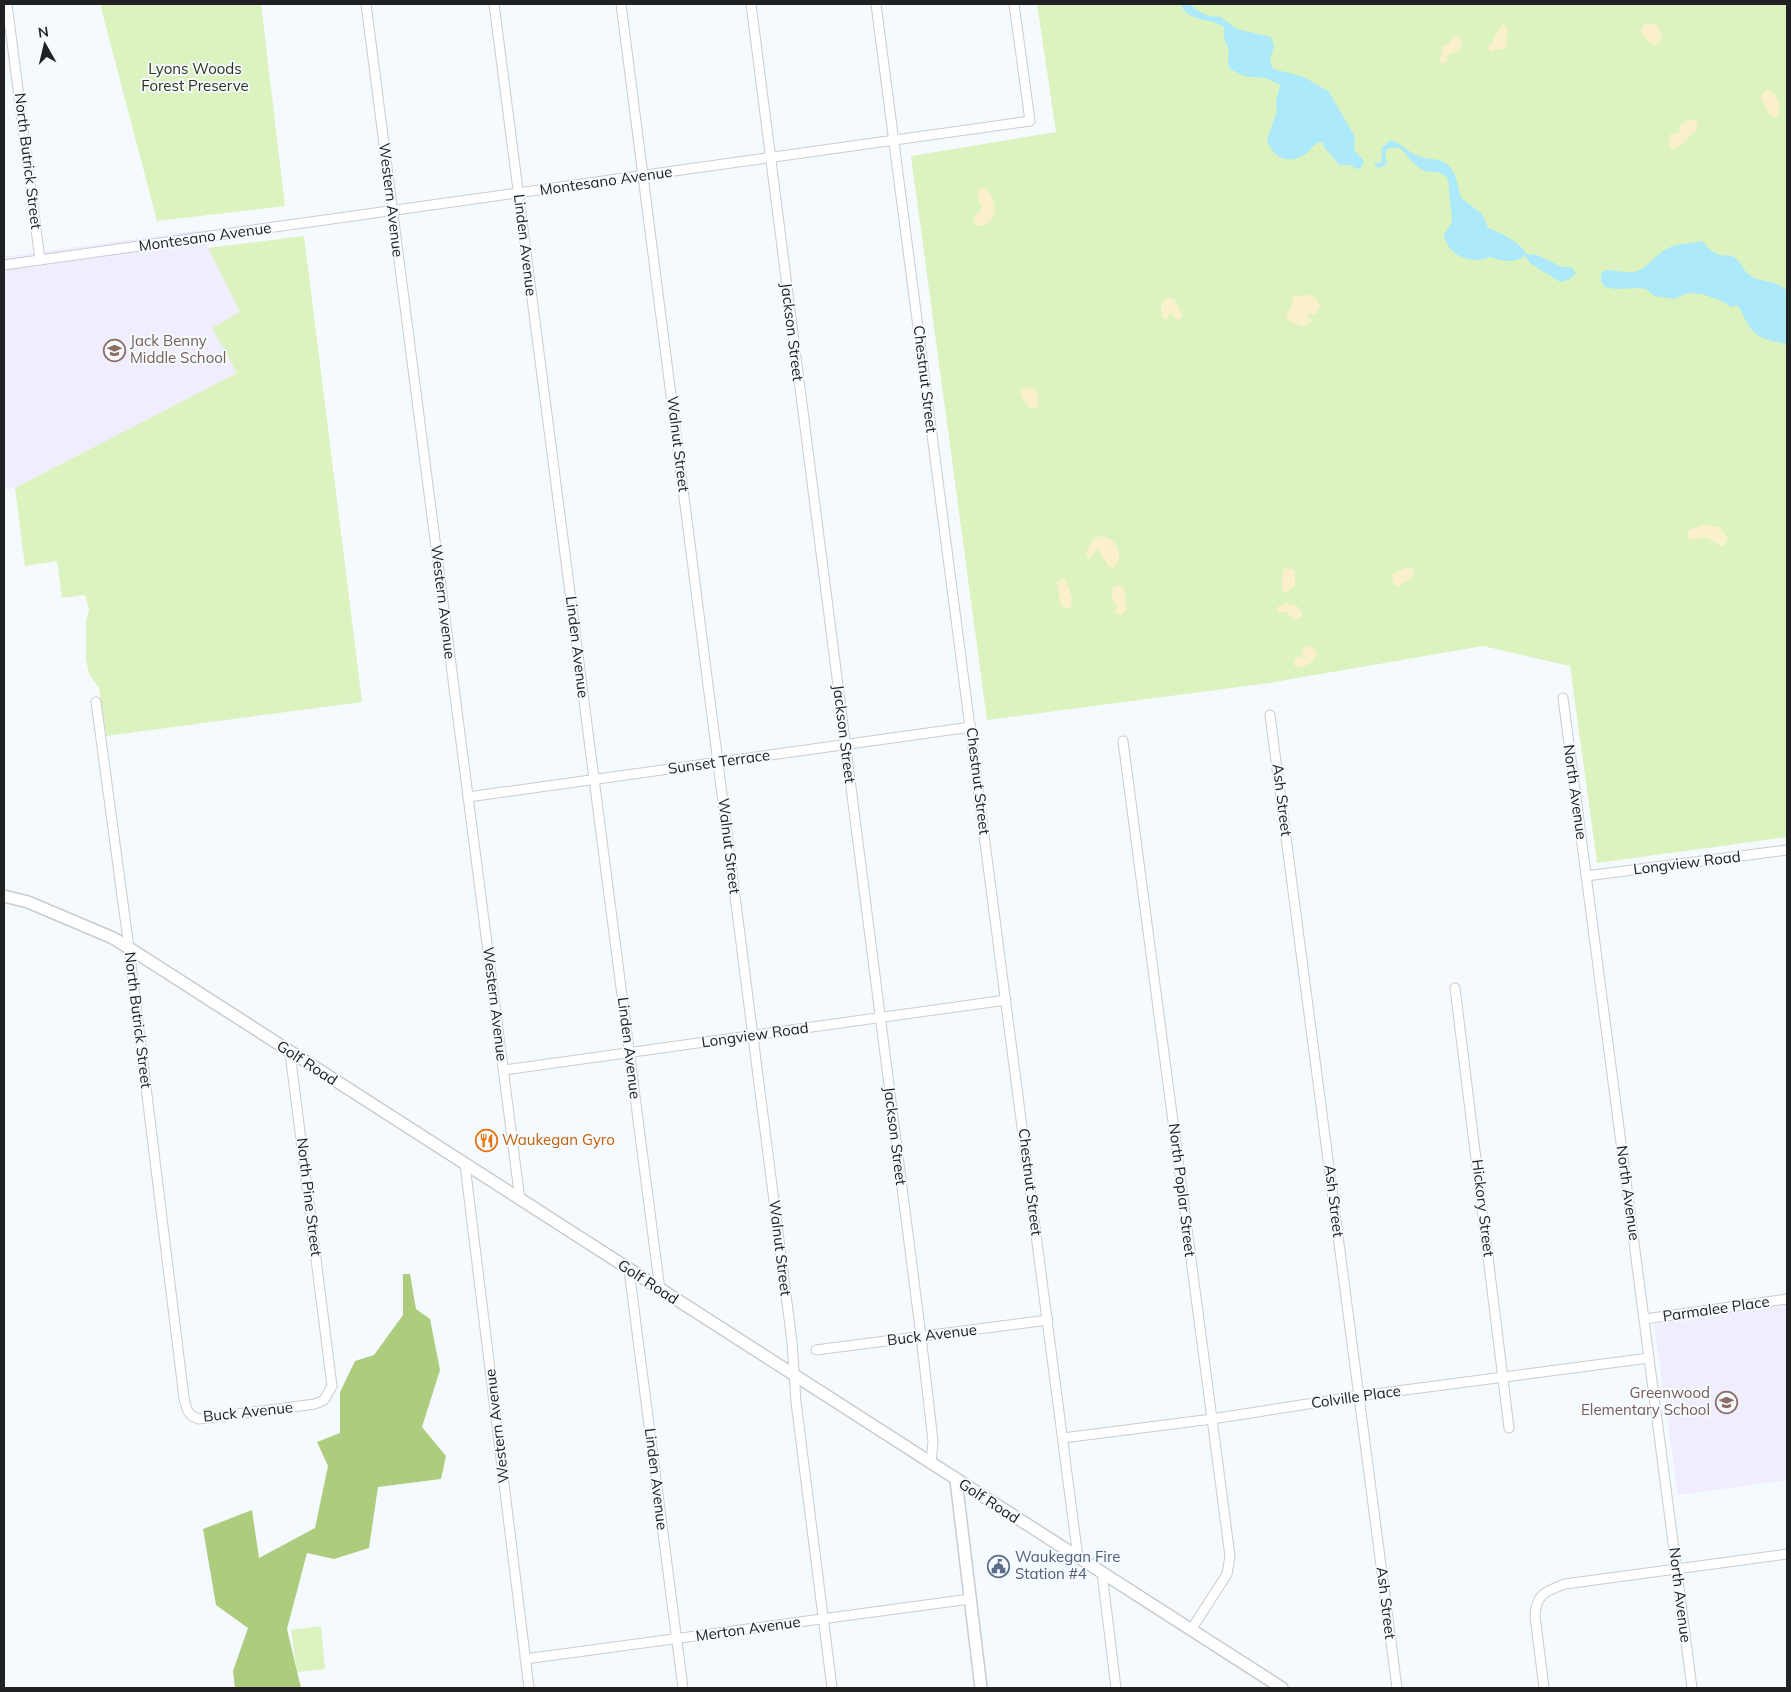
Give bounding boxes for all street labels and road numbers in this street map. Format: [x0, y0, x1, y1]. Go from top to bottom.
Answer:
street label: North Butrick Street [11, 92, 46, 230]
street label: Western Avenue [375, 142, 408, 258]
street label: Montesano Avenue [538, 162, 673, 199]
street label: Linden Avenue [510, 193, 541, 297]
street label: Montesano Avenue [137, 218, 272, 255]
street label: Jackson Street [777, 282, 808, 382]
street label: Chestnut Street [909, 324, 942, 434]
street label: Walnut Street [663, 395, 694, 493]
street label: Western Avenue [427, 544, 460, 660]
street label: Linden Avenue [562, 595, 593, 699]
street label: Jackson Street [829, 684, 860, 784]
street label: Chestnut Street [962, 726, 995, 836]
street label: North Avenue [1559, 743, 1592, 841]
street label: Sunset Terrace [667, 745, 771, 778]
street label: Ash Street [1269, 763, 1296, 837]
street label: Walnut Street [714, 797, 745, 895]
street label: Longview Road [1632, 847, 1742, 879]
street label: Western Avenue [479, 946, 512, 1062]
street label: North Butrick Street [121, 951, 156, 1089]
street label: Linden Avenue [614, 996, 645, 1100]
street label: Longview Road [700, 1018, 810, 1051]
street label: Golf Road [273, 1036, 341, 1089]
street label: Jackson Street [880, 1086, 911, 1186]
street label: North Poplar Street [1165, 1122, 1200, 1258]
street label: Chestnut Street [1014, 1127, 1047, 1237]
street label: North Pine Street [293, 1137, 326, 1257]
street label: North Avenue [1612, 1144, 1645, 1242]
street label: Hickory Street [1468, 1158, 1499, 1258]
street label: Ash Street [1321, 1164, 1348, 1238]
street label: Walnut Street [765, 1199, 796, 1297]
street label: Golf Road [614, 1255, 682, 1308]
street label: Parmalee Place [1661, 1292, 1771, 1325]
street label: Buck Avenue [886, 1320, 978, 1349]
street label: Western Avenue [480, 1368, 513, 1484]
street label: Colville Place [1310, 1381, 1402, 1412]
street label: Buck Avenue [202, 1397, 294, 1426]
street label: Linden Avenue [641, 1427, 672, 1531]
street label: Golf Road [955, 1474, 1023, 1527]
street label: North Avenue [1665, 1546, 1696, 1644]
street label: Ash Street [1373, 1566, 1400, 1640]
street label: Merton Avenue [694, 1612, 802, 1645]

